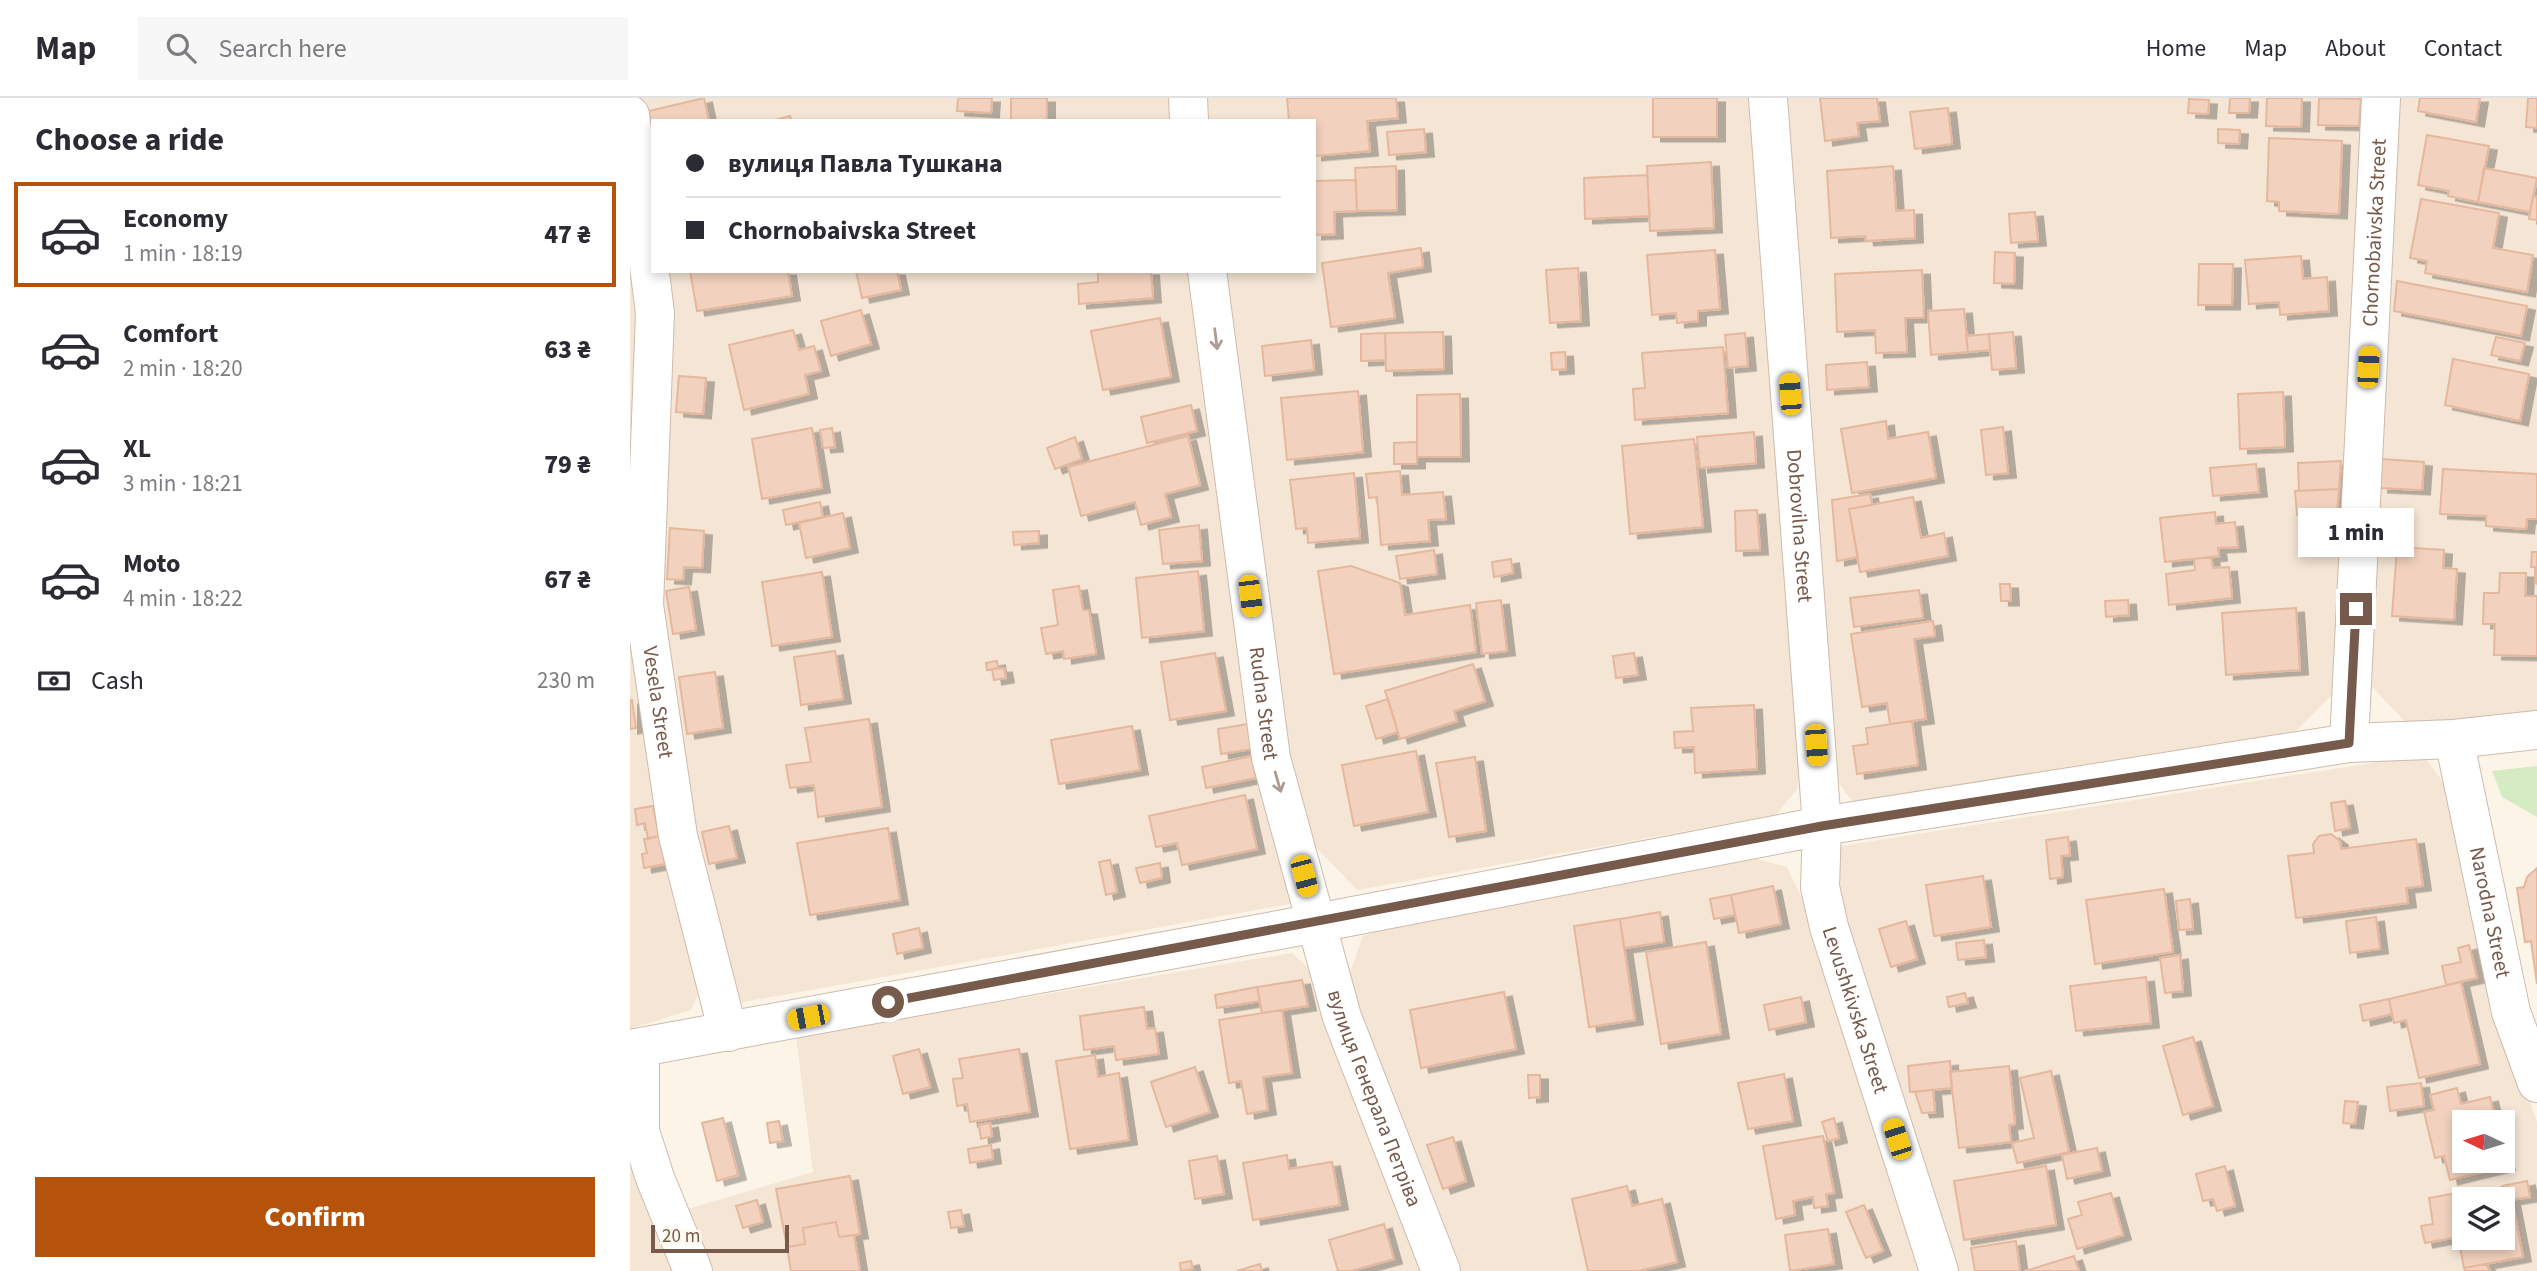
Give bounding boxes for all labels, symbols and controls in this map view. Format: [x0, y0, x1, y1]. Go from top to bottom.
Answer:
search box [138, 17, 628, 80]
text: Map [35, 25, 96, 72]
icon: search [162, 29, 200, 67]
text: Search here [218, 30, 347, 67]
text: Home [2146, 31, 2206, 66]
text: Map [2244, 31, 2287, 66]
text: About [2325, 31, 2386, 66]
text: Contact [2424, 31, 2502, 66]
text: Choose a ride [35, 117, 224, 163]
street label: Chornobaivska Street [2355, 138, 2394, 327]
text: вулиця Павла Тушкана [728, 145, 1003, 182]
text: Economy [123, 200, 228, 237]
icon: car [39, 203, 102, 266]
text: Chornobaivska Street [728, 212, 976, 249]
text: 47 ₴ [544, 216, 591, 253]
text: 1 min · 18:19 [123, 237, 243, 270]
text: Comfort [123, 315, 218, 352]
icon: car [39, 318, 102, 381]
one-way arrow [1210, 327, 1223, 350]
text: 63 ₴ [544, 331, 591, 368]
car [2357, 345, 2380, 389]
text: 2 min · 18:20 [123, 352, 243, 385]
car [1779, 372, 1802, 416]
text: XL [123, 430, 151, 467]
icon: car [39, 433, 102, 496]
text: 79 ₴ [544, 446, 591, 483]
street label: Dobrovilna Street [1779, 448, 1820, 604]
text: 3 min · 18:21 [123, 467, 243, 500]
callout: 1 min [2298, 508, 2414, 556]
text: 1 min [2328, 516, 2384, 549]
text: Moto [123, 545, 180, 582]
icon: car [39, 548, 102, 611]
text: 67 ₴ [544, 561, 591, 598]
car [1238, 574, 1263, 618]
text: 4 min · 18:22 [123, 582, 243, 615]
route end [2340, 593, 2372, 625]
street label: Vesela Street [635, 644, 681, 760]
street label: Rudna Street [1242, 645, 1286, 762]
icon: cash [35, 662, 73, 700]
text: Cash [91, 662, 144, 699]
text: 230 m [537, 664, 595, 697]
car [1805, 723, 1828, 767]
one-way arrow [1272, 771, 1285, 793]
street label: Narodna Street [2462, 844, 2518, 981]
car [1289, 853, 1320, 899]
street label: Levushkivska Street [1815, 922, 1896, 1097]
route start [872, 986, 904, 1018]
street label: вулиця Генерала Петріва [1320, 986, 1429, 1211]
car [786, 1003, 831, 1031]
north arrow [2452, 1110, 2515, 1172]
map controls [2452, 1110, 2515, 1250]
car [1881, 1116, 1914, 1162]
button: Confirm [35, 1177, 595, 1257]
button: layers [2452, 1187, 2515, 1250]
scale bar [651, 1222, 789, 1254]
text: 20 m [662, 1223, 700, 1250]

